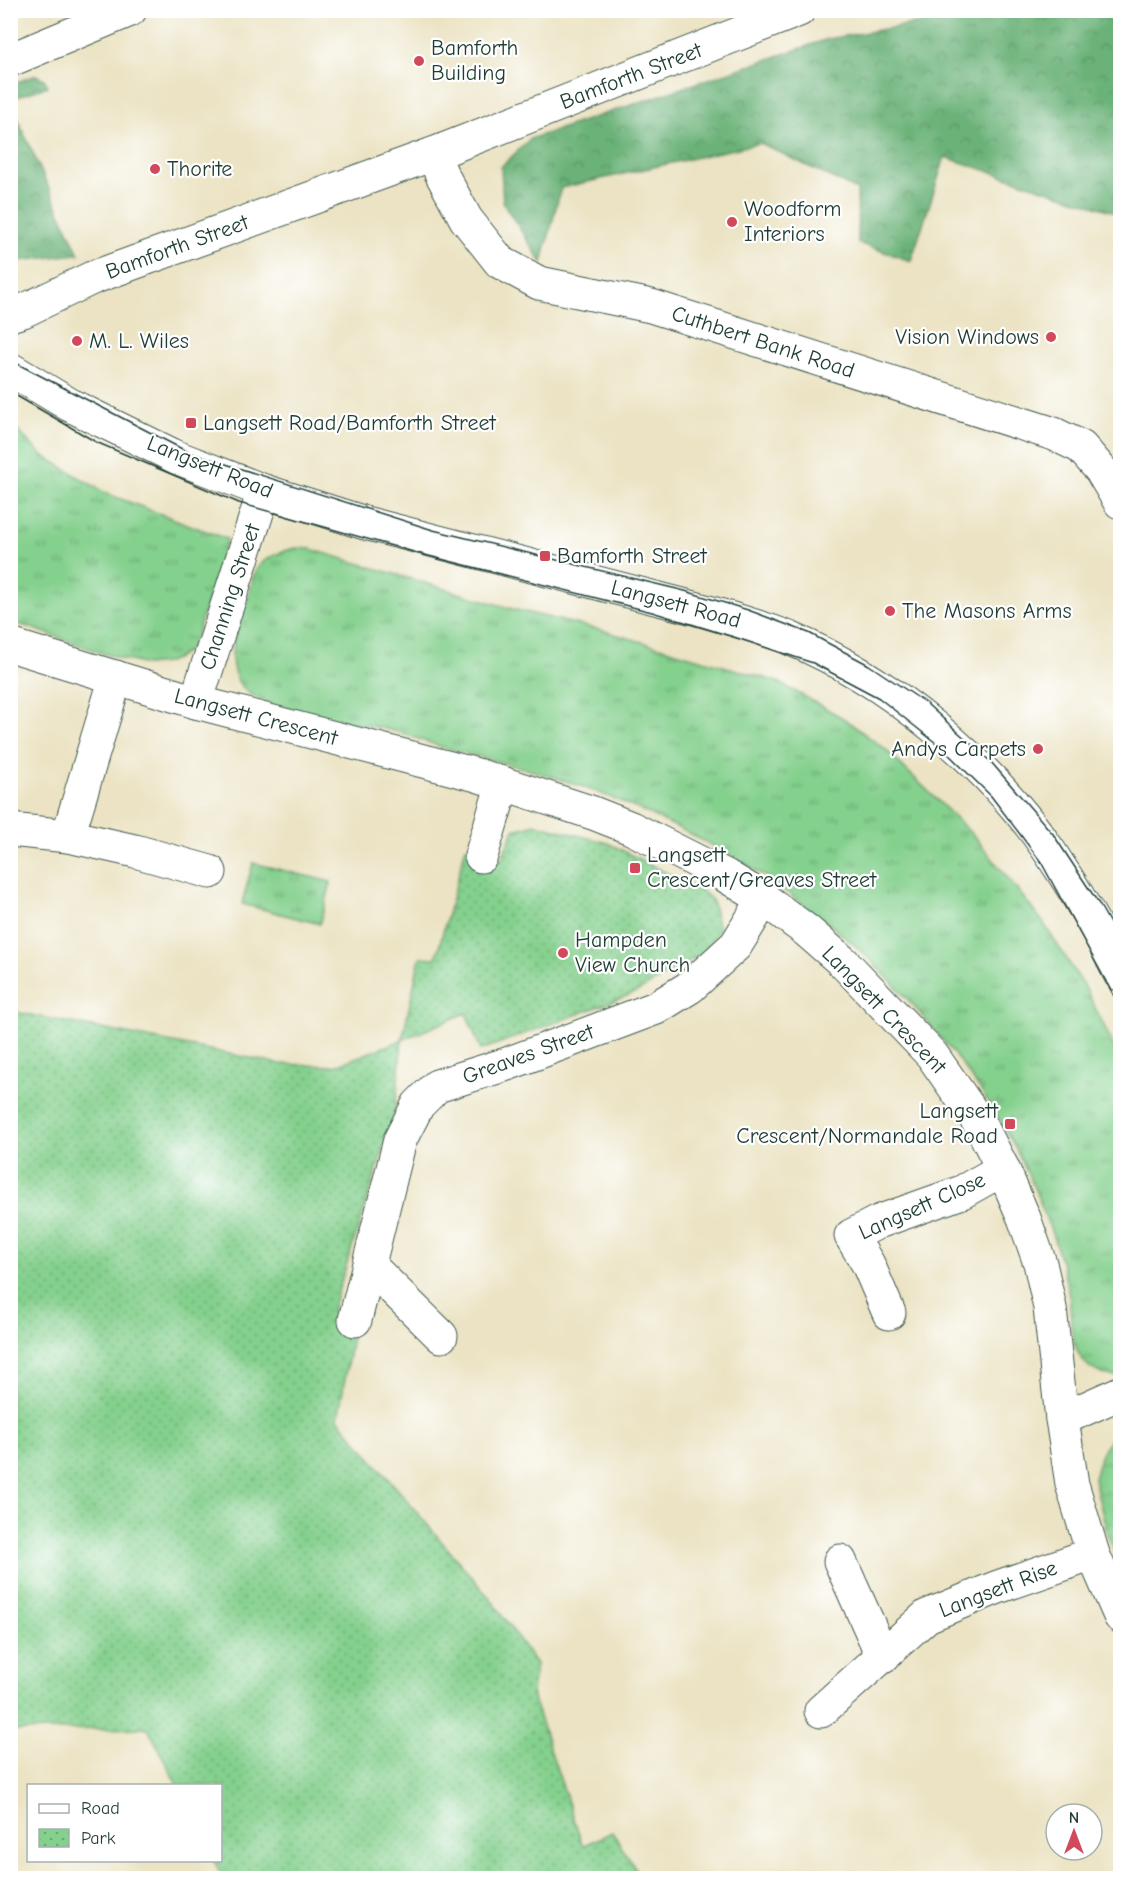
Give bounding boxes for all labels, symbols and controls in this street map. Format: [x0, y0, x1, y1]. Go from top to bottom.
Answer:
place label: Bamforth Building [431, 35, 518, 86]
street label: Bamforth Street [556, 37, 706, 115]
marker: Bamforth Building [412, 54, 426, 68]
place label: Thorite [167, 156, 232, 182]
marker: Thorite [148, 162, 162, 176]
place label: Woodform Interiors [744, 196, 841, 247]
street label: Bamforth Street [102, 209, 253, 285]
marker: Woodform Interiors [725, 215, 739, 229]
street label: Cuthbert Bank Road [668, 300, 858, 384]
place label: Vision Windows [895, 324, 1039, 350]
place label: M. L. Wiles [89, 328, 189, 354]
marker: Vision Windows [1044, 330, 1058, 344]
marker: M. L. Wiles [70, 334, 84, 348]
place label: Langsett Road/Bamforth Street [203, 410, 496, 436]
marker: Langsett Road/Bamforth Street [184, 416, 198, 430]
street label: Langsett Road [143, 430, 277, 504]
street label: Channing Street [194, 520, 266, 673]
place label: Bamforth Street [557, 543, 708, 569]
marker: Bamforth Street [538, 549, 552, 563]
street label: Langsett Road [608, 574, 744, 634]
place label: The Masons Arms [902, 598, 1072, 624]
marker: The Masons Arms [883, 604, 897, 618]
street label: Langsett Crescent [172, 683, 341, 751]
place label: Andys Carpets [891, 736, 1026, 762]
marker: Andys Carpets [1031, 742, 1045, 756]
place label: Langsett Crescent/Greaves Street [647, 842, 877, 893]
marker: Langsett Crescent/Greaves Street [628, 861, 642, 875]
place label: Hampden View Church [575, 927, 690, 978]
street label: Langsett Crescent [816, 941, 952, 1080]
marker: Hampden View Church [556, 946, 570, 960]
street label: Greaves Street [459, 1018, 598, 1090]
place label: Langsett Crescent/Normandale Road [736, 1098, 999, 1149]
marker: Langsett Crescent/Normandale Road [1003, 1117, 1017, 1131]
street label: Langsett Close [855, 1167, 989, 1245]
street label: Langsett Rise [935, 1555, 1061, 1623]
legend [27, 1784, 222, 1862]
text: Road [81, 1798, 120, 1819]
north arrow [1044, 1802, 1104, 1862]
text: N [1069, 1809, 1079, 1827]
text: Park [81, 1828, 116, 1849]

